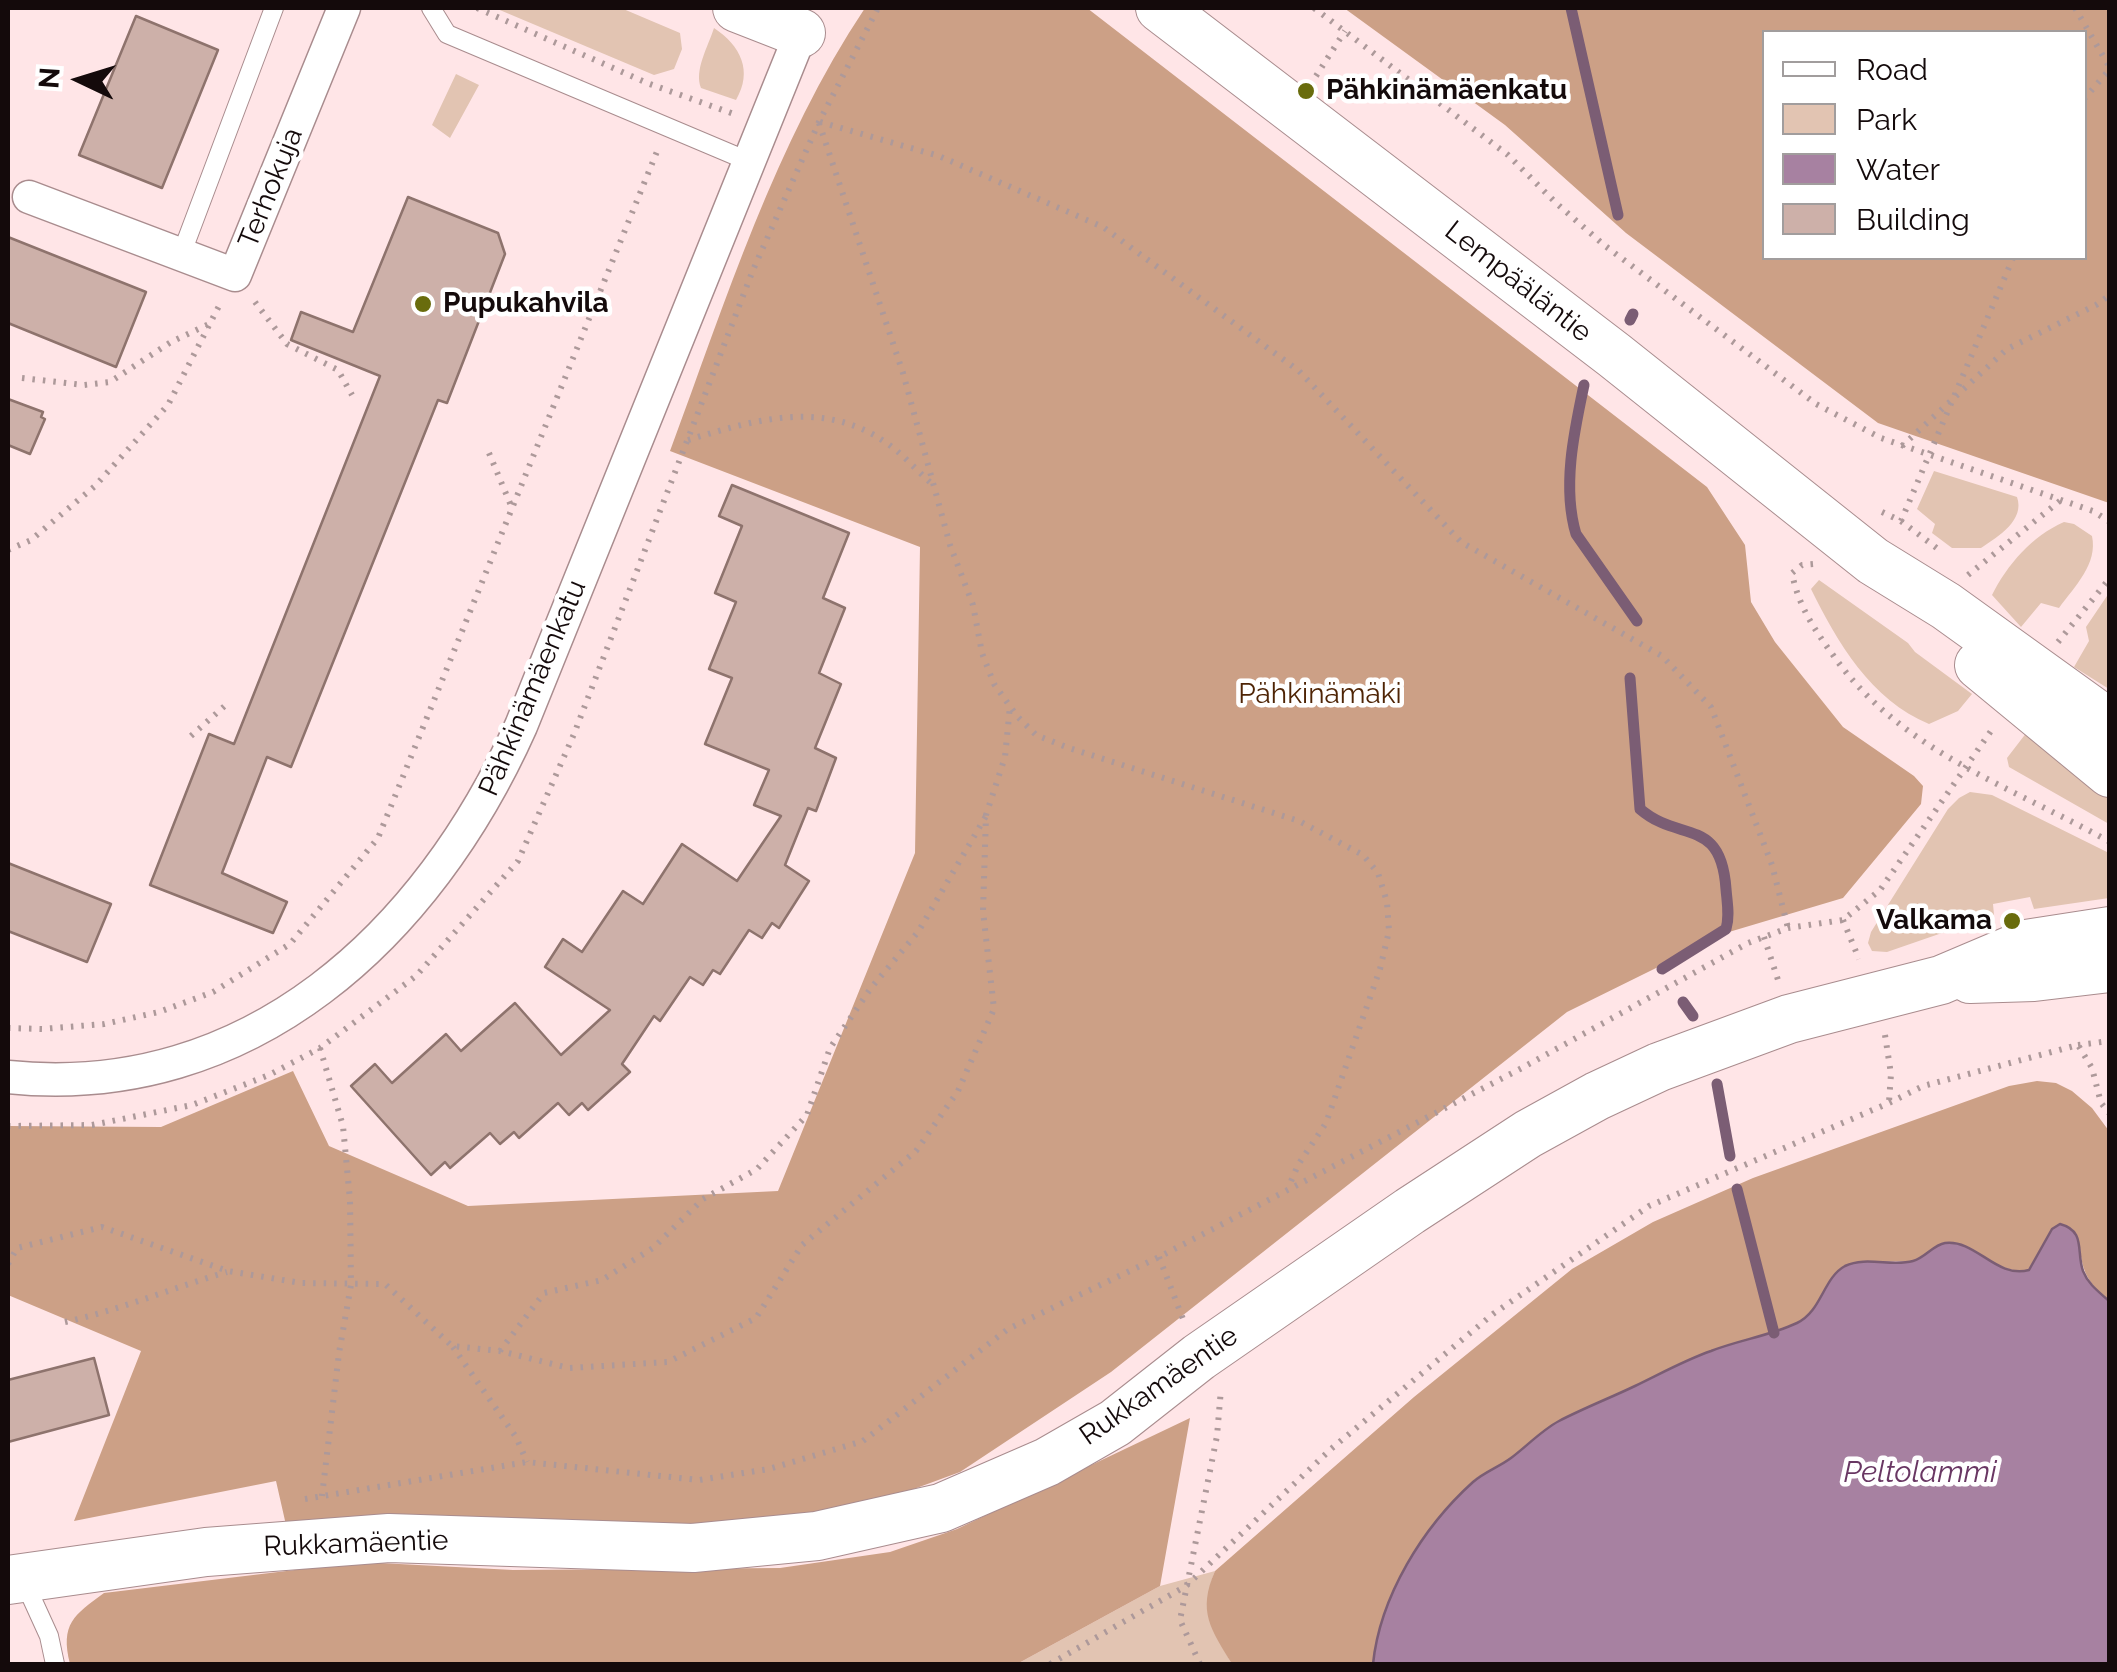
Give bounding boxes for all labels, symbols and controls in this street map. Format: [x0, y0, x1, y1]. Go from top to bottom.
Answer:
north arrow [30, 30, 130, 130]
legend [1762, 30, 2087, 260]
text: Road [1856, 52, 1928, 87]
text: N [32, 66, 67, 90]
place label: Pähkinämäenkatu [1326, 74, 1567, 108]
marker: Pähkinämäenkatu [1295, 80, 1317, 102]
text: Park [1856, 102, 1917, 137]
street label: Terhokuja [232, 123, 310, 253]
text: Water [1856, 152, 1940, 187]
text: Building [1856, 202, 1970, 237]
street label: Lempääläntie [1438, 214, 1598, 350]
place label: Pupukahvila [443, 287, 609, 321]
marker: Pupukahvila [412, 293, 434, 315]
street label: Pähkinämäenkatu [472, 575, 594, 801]
park label: Pähkinämäki [1238, 678, 1402, 712]
place label: Valkama [1876, 904, 1992, 938]
marker: Valkama [2001, 910, 2023, 932]
street label: Rukkamäentie [1074, 1319, 1244, 1453]
water label: Peltolammi [1843, 1455, 1997, 1491]
street label: Rukkamäentie [263, 1524, 449, 1564]

